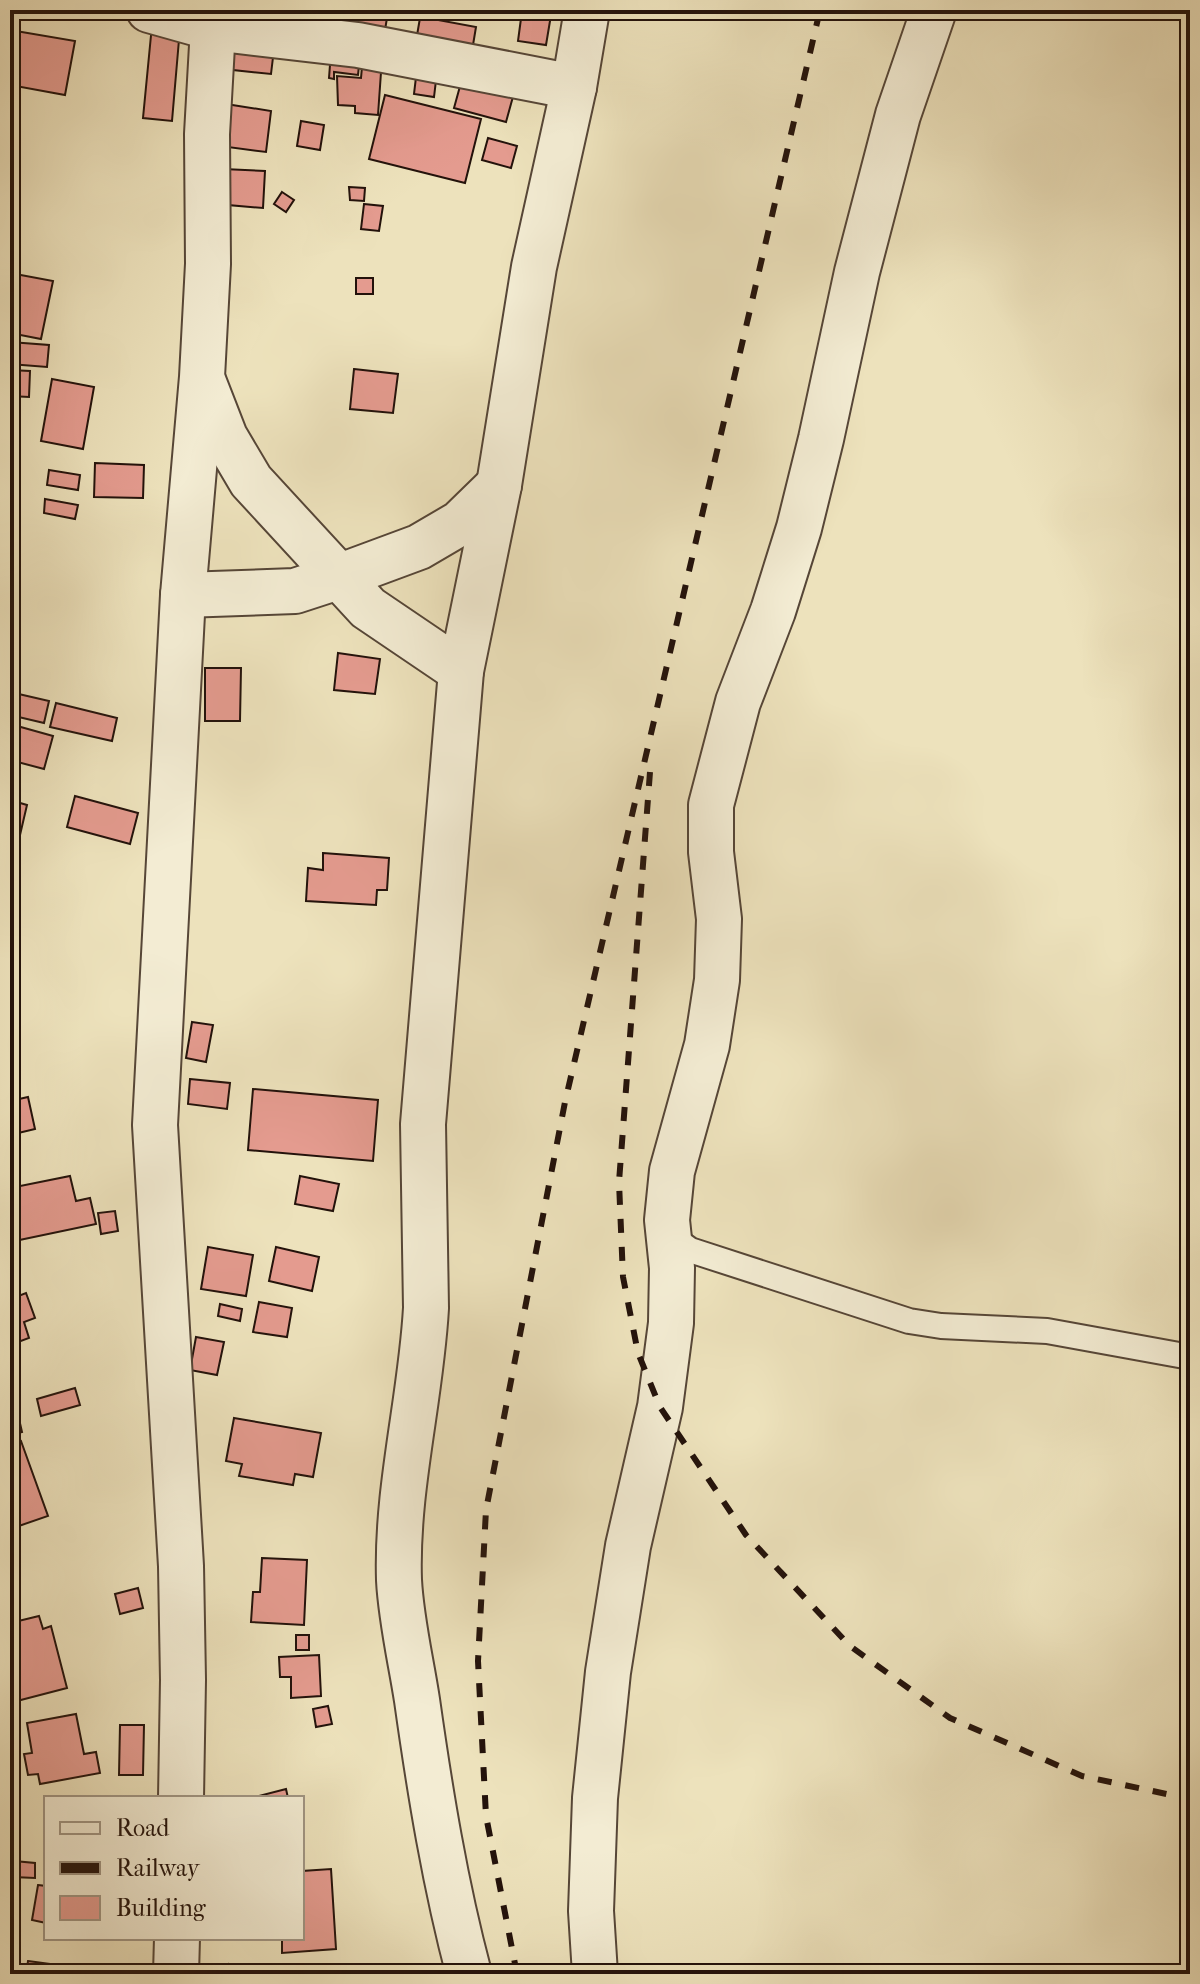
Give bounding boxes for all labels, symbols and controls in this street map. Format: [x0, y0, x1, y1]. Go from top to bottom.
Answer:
legend [44, 1796, 304, 1940]
text: Road [116, 1814, 170, 1842]
text: Railway [116, 1854, 201, 1882]
text: Building [116, 1894, 207, 1922]

